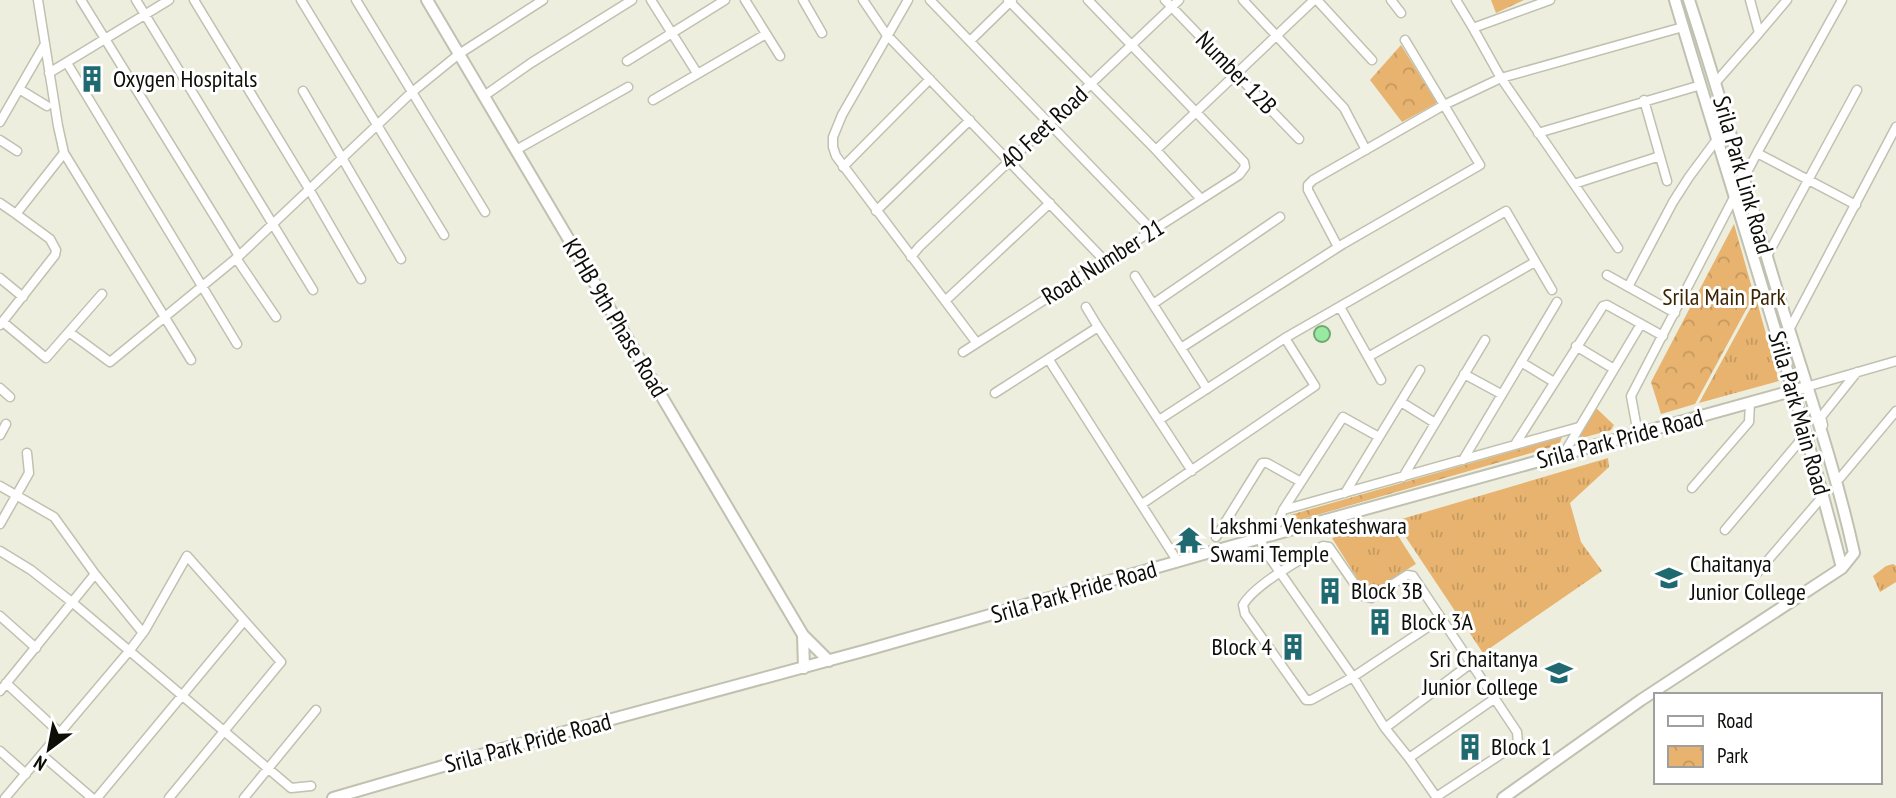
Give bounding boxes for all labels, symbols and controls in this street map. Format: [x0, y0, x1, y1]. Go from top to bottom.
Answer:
street label: Number 12B [1189, 25, 1284, 121]
place label: Oxygen Hospitals [113, 63, 257, 94]
building icon: Oxygen Hospitals [77, 64, 107, 94]
street label: 40 Feet Road [993, 79, 1094, 176]
street label: Srila Park Link Road [1706, 92, 1781, 257]
street label: Road Number 21 [1036, 212, 1170, 311]
street label: KPHB 9th Phase Road [556, 233, 675, 403]
park label: Srila Main Park [1662, 281, 1787, 312]
street label: Srila Park Main Road [1761, 327, 1838, 498]
street label: Srila Park Pride Road [1533, 401, 1706, 476]
place label: Lakshmi Venkateshwara Swami Temple [1210, 510, 1407, 569]
temple icon: Lakshmi Venkateshwara Swami Temple [1174, 525, 1204, 555]
place label: Chaitanya Junior College [1689, 548, 1806, 607]
street label: Srila Park Pride Road [987, 553, 1160, 630]
school or university icon: Chaitanya Junior College [1654, 563, 1684, 593]
place label: Block 3B [1351, 575, 1423, 606]
building icon: Block 3B [1315, 576, 1345, 606]
place label: Block 3A [1401, 606, 1473, 637]
building icon: Block 3A [1365, 607, 1395, 637]
place label: Block 4 [1212, 631, 1272, 662]
building icon: Block 4 [1278, 632, 1308, 662]
place label: Sri Chaitanya Junior College [1421, 643, 1538, 702]
school or university icon: Sri Chaitanya Junior College [1544, 658, 1574, 688]
legend [1654, 693, 1882, 784]
street label: Srila Park Pride Road [441, 705, 614, 780]
text: Road [1717, 707, 1753, 734]
north arrow [14, 714, 84, 784]
place label: Block 1 [1491, 731, 1551, 762]
building icon: Block 1 [1455, 732, 1485, 762]
text: Park [1717, 742, 1748, 769]
text: N [29, 751, 51, 776]

